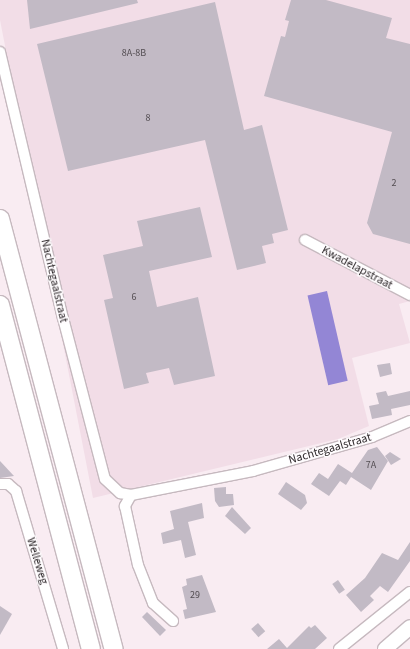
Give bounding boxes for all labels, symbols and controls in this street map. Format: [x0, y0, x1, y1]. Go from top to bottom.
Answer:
house number: 8A-8B [122, 48, 146, 60]
house number: 8 [146, 113, 150, 125]
house number: 2 [392, 178, 396, 190]
street label: Nachtegaalstraat [37, 238, 71, 324]
street label: Kwadelapstraat [319, 243, 395, 293]
house number: 6 [132, 292, 136, 304]
street label: Nachtegaalstraat [287, 430, 373, 468]
house number: 7A [366, 460, 376, 472]
street label: Welleweg [23, 536, 51, 586]
house number: 29 [190, 590, 200, 602]

